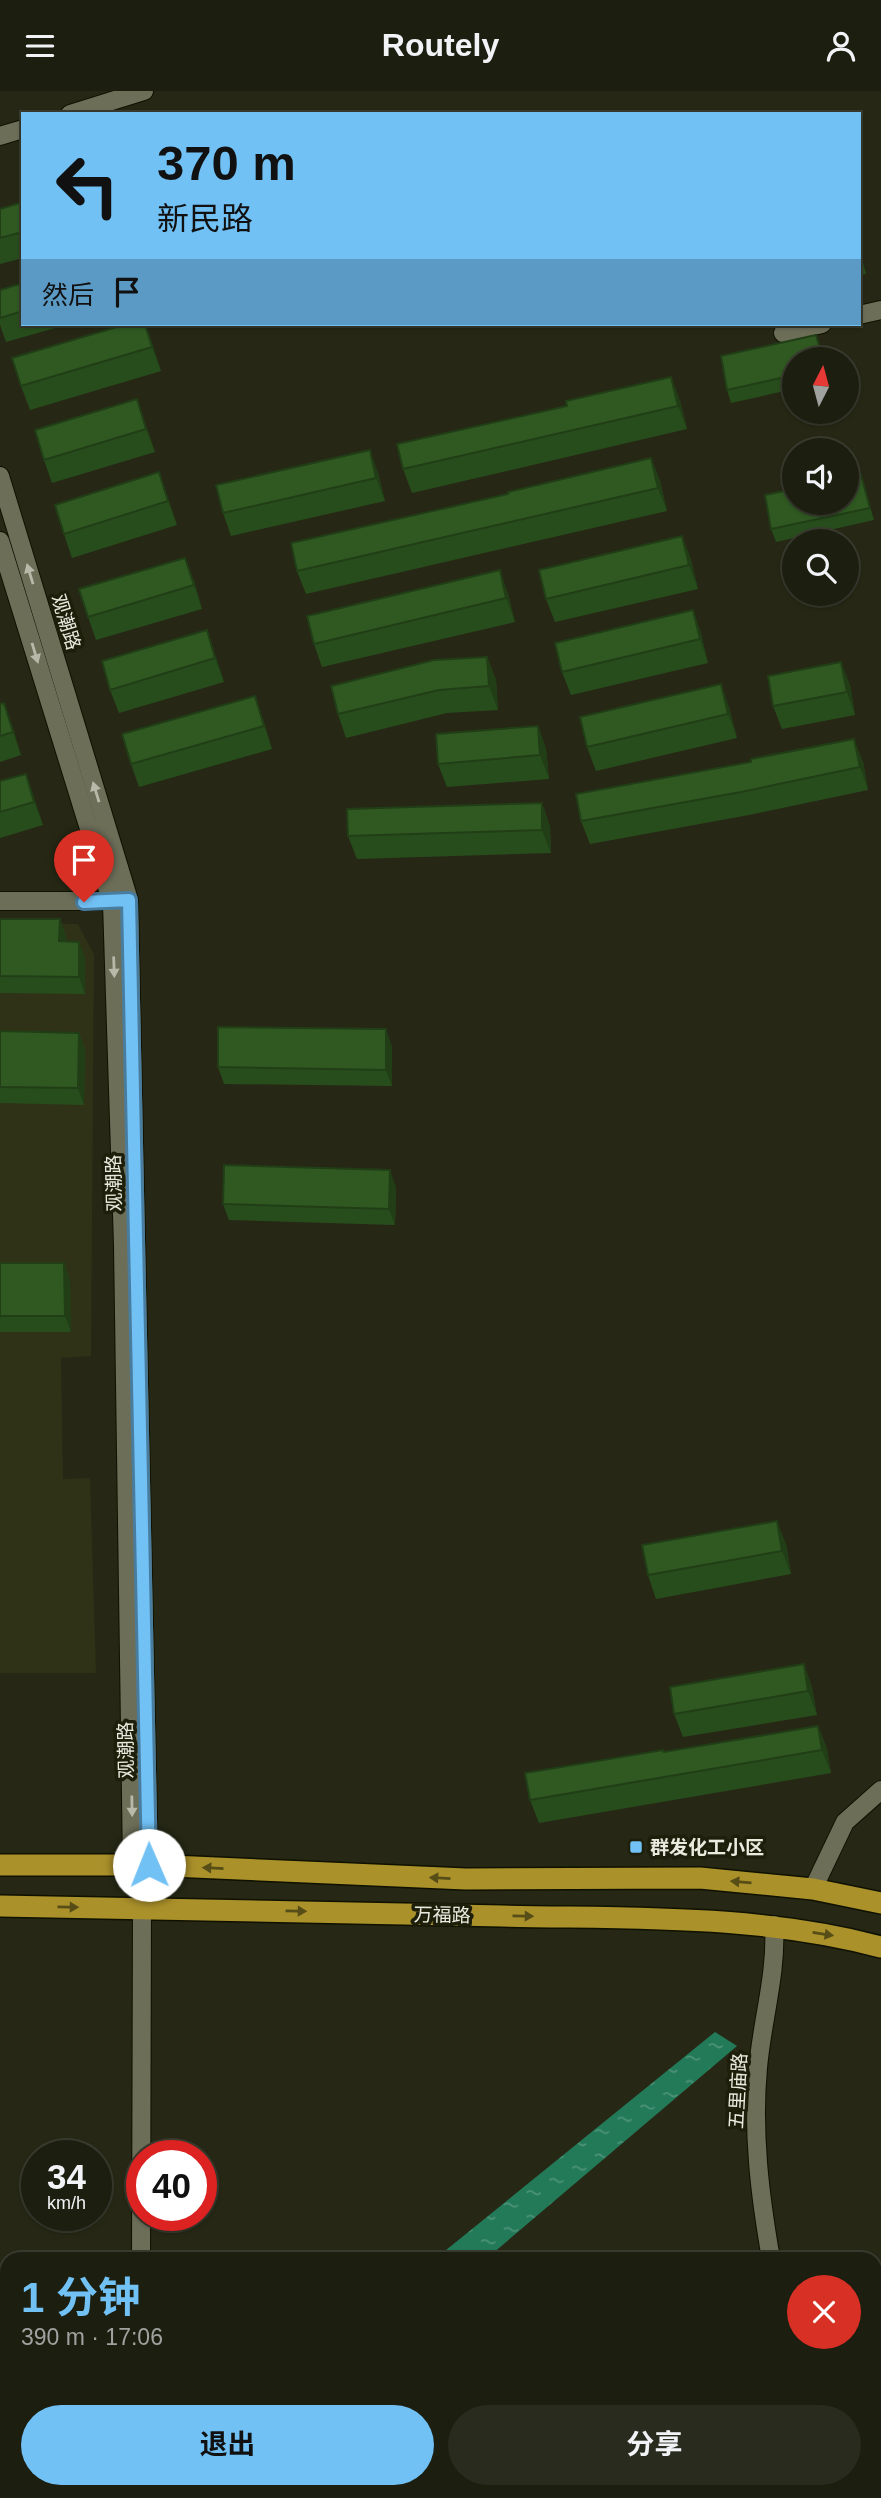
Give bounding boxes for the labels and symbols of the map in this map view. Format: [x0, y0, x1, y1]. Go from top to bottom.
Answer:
north arrow [782, 347, 859, 423]
one-way arrow [24, 564, 35, 585]
street label: 观潮路 [48, 592, 84, 652]
one-way arrow [30, 643, 40, 664]
one-way arrow [91, 781, 101, 802]
pin [54, 830, 114, 902]
one-way arrow [108, 956, 119, 978]
street label: 观潮路 [103, 1154, 125, 1212]
street label: 观潮路 [115, 1721, 137, 1779]
one-way arrow [126, 1796, 137, 1818]
position arrow [112, 1828, 186, 1902]
place label: 群发化工小区 [650, 1837, 764, 1858]
marker: 群发化工小区 [628, 1839, 644, 1855]
one-way arrow [202, 1862, 224, 1873]
one-way arrow [429, 1872, 451, 1883]
one-way arrow [730, 1876, 752, 1887]
one-way arrow [57, 1901, 79, 1913]
street label: 万福路 [413, 1904, 471, 1926]
one-way arrow [285, 1906, 307, 1917]
one-way arrow [512, 1911, 534, 1922]
one-way arrow [812, 1928, 834, 1939]
street label: 五里庙路 [726, 2052, 750, 2130]
speed limit sign: 40 [126, 2140, 217, 2231]

